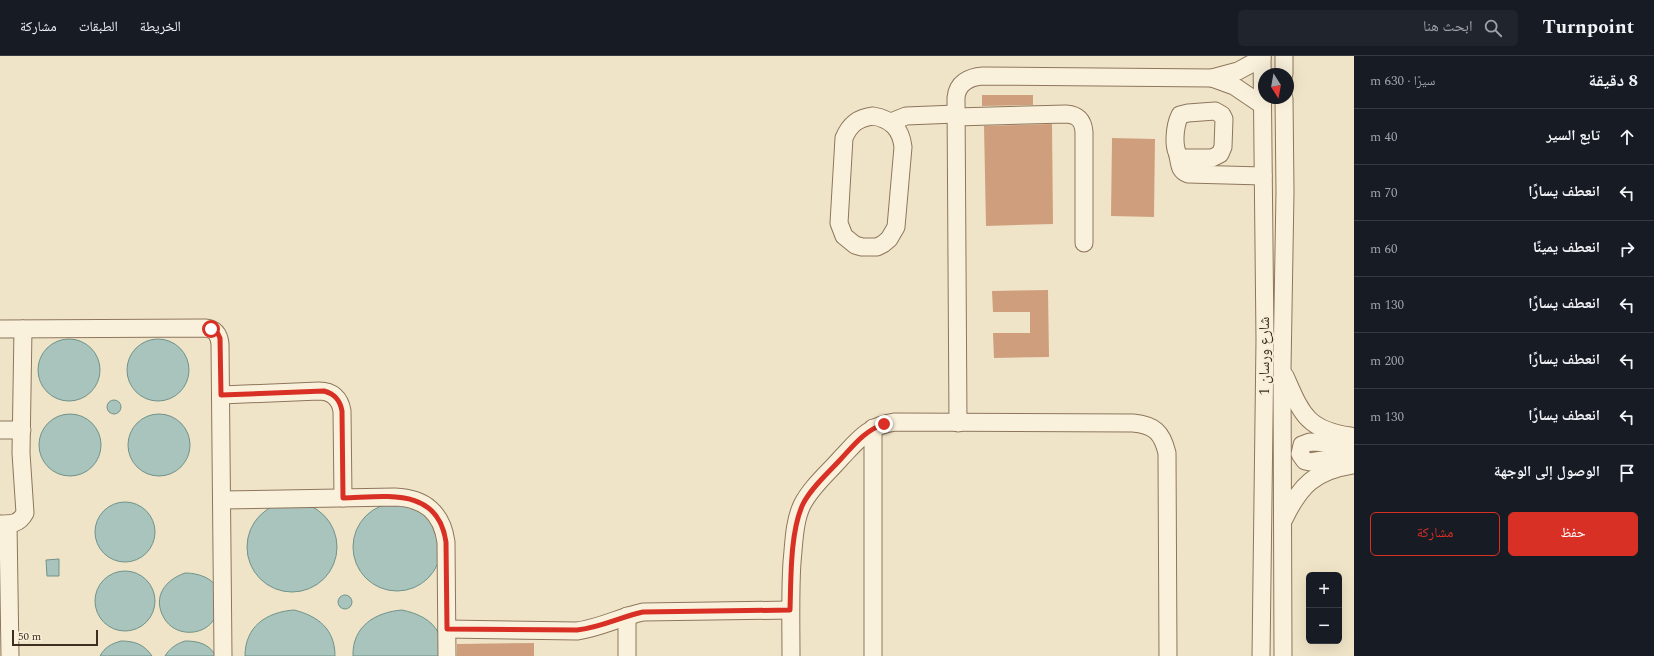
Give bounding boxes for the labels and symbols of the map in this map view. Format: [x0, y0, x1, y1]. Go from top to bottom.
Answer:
north arrow [1258, 68, 1294, 104]
street label: شارع ورسان 1 [1253, 316, 1276, 395]
route start [202, 320, 220, 338]
route end [875, 415, 893, 433]
scale bar [12, 628, 98, 647]

